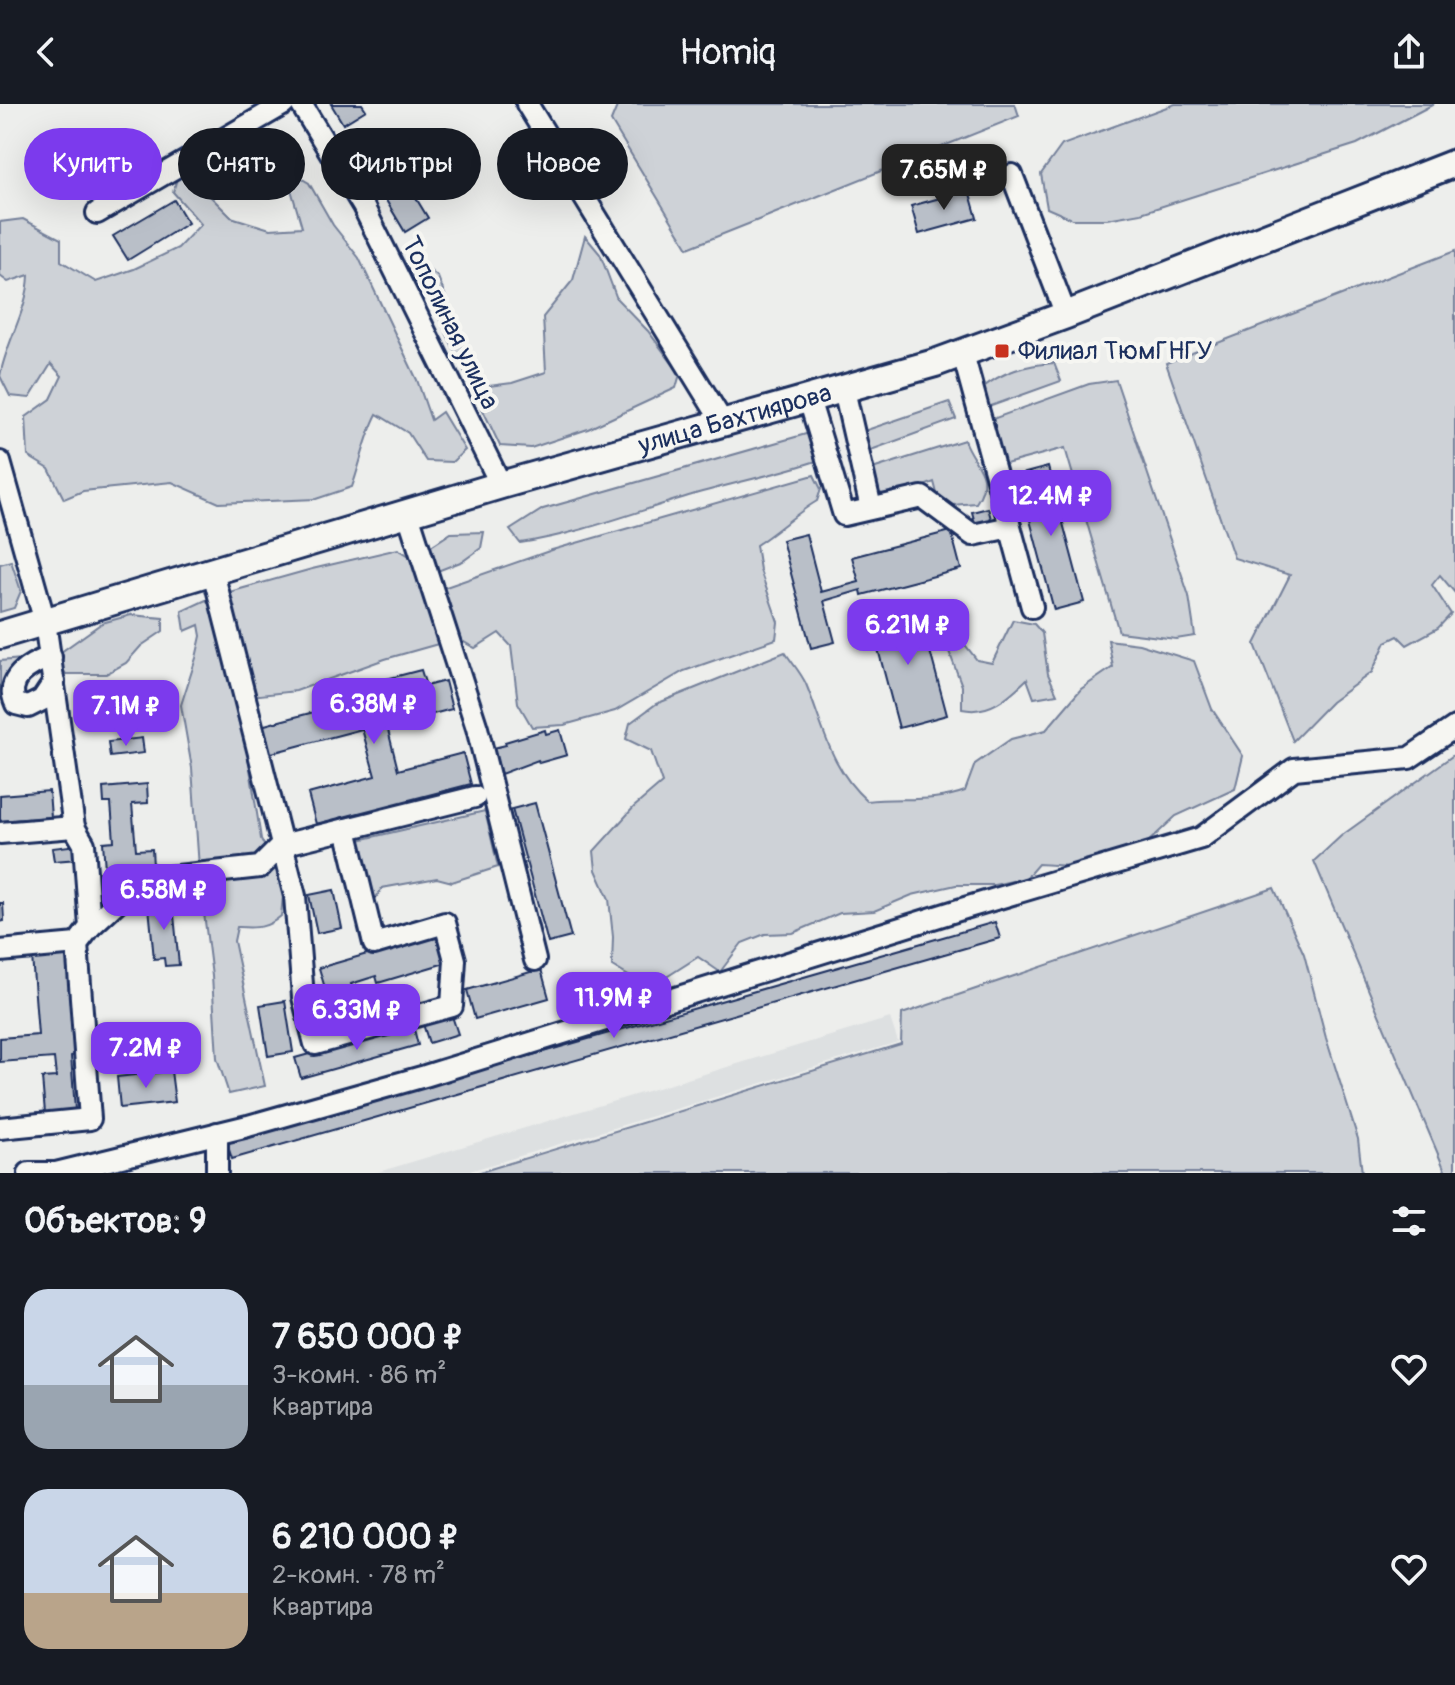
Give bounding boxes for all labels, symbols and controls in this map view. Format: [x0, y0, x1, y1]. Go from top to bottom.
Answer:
icon: back [24, 30, 68, 74]
text: Homiq [679, 30, 776, 75]
icon: share [1387, 30, 1431, 74]
chip: Купить [24, 128, 162, 200]
chip: Снять [178, 128, 305, 200]
chip: Фильтры [321, 128, 481, 200]
chip: Новое [497, 128, 628, 200]
pin: 7.65M ₽ [870, 144, 1018, 212]
text: 7.65M ₽ [900, 154, 988, 186]
street label: Тополиная улица [394, 231, 506, 415]
place label: Филиал ТюмГНГУ [1018, 335, 1212, 367]
marker: Филиал ТюмГНГУ [993, 342, 1011, 360]
street label: улица Бахтиярова [634, 377, 835, 462]
pin: 12.4M ₽ [977, 470, 1125, 538]
text: 12.4M ₽ [1008, 480, 1094, 512]
pin: 6.21M ₽ [834, 599, 982, 667]
text: 6.21M ₽ [865, 609, 951, 641]
pin: 6.38M ₽ [300, 678, 448, 746]
pin: 7.1M ₽ [61, 680, 191, 748]
text: 6.38M ₽ [330, 688, 418, 720]
text: 7.1M ₽ [91, 690, 161, 722]
pin: 6.58M ₽ [90, 864, 238, 932]
text: 6.58M ₽ [120, 874, 208, 906]
pin: 11.9M ₽ [540, 972, 688, 1040]
text: 11.9M ₽ [574, 982, 654, 1014]
pin: 6.33M ₽ [283, 984, 431, 1052]
text: 6.33M ₽ [312, 994, 402, 1026]
pin: 7.2M ₽ [81, 1022, 211, 1090]
text: 7.2M ₽ [109, 1032, 183, 1064]
icon: filters [1387, 1199, 1431, 1243]
text: Объектов: 9 [24, 1200, 206, 1243]
text: 7 650 000 ₽ [272, 1316, 464, 1359]
icon: home [88, 1321, 184, 1417]
icon: heart [1387, 1347, 1431, 1391]
text: 3-комн. · 86 m² [272, 1359, 446, 1391]
text: Квартира [272, 1391, 373, 1423]
text: 6 210 000 ₽ [272, 1516, 460, 1559]
icon: home [88, 1521, 184, 1617]
icon: heart [1387, 1547, 1431, 1591]
text: 2-комн. · 78 m² [272, 1559, 445, 1591]
text: Квартира [272, 1591, 373, 1623]

